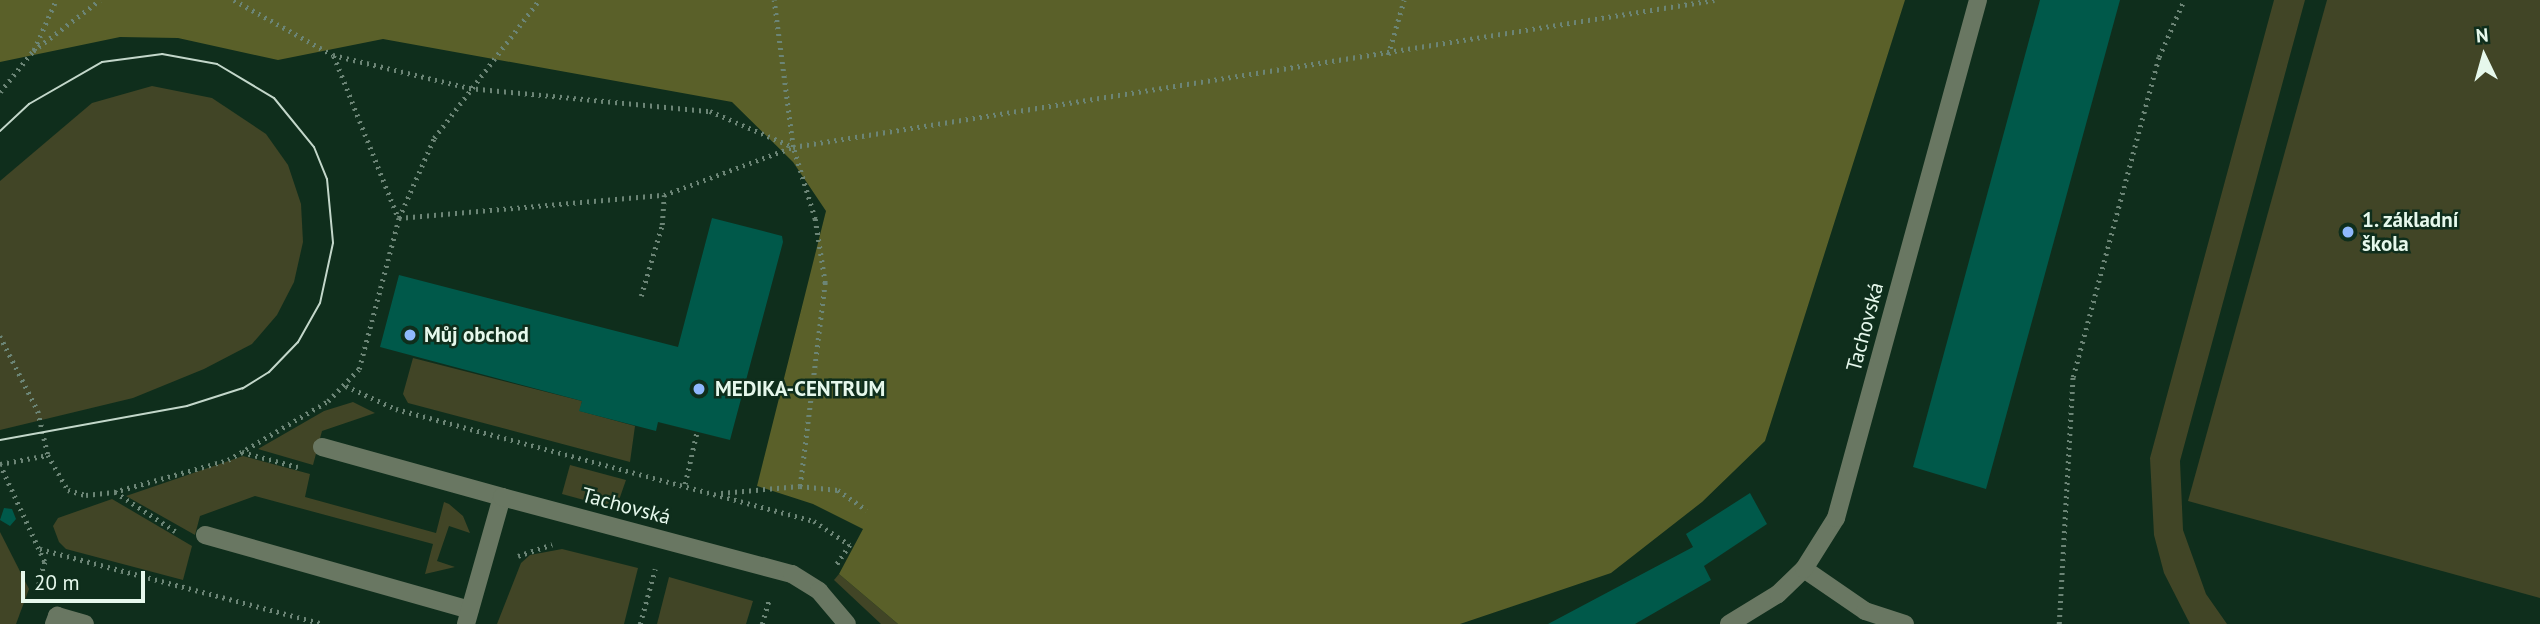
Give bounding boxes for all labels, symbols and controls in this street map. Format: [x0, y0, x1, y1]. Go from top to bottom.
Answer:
north arrow [2449, 21, 2519, 91]
text: N [2475, 23, 2489, 48]
place label: 1. základní škola [2362, 207, 2460, 257]
marker: 1. základní škola [2340, 224, 2356, 240]
street label: Tachovská [1841, 280, 1889, 374]
place label: Můj obchod [424, 322, 529, 348]
marker: Můj obchod [402, 327, 418, 343]
place label: MEDIKA-CENTRUM [715, 376, 885, 402]
marker: MEDIKA-CENTRUM [689, 379, 709, 399]
street label: Tachovská [579, 482, 673, 530]
scale bar [24, 558, 149, 602]
text: 20 m [34, 569, 80, 596]

